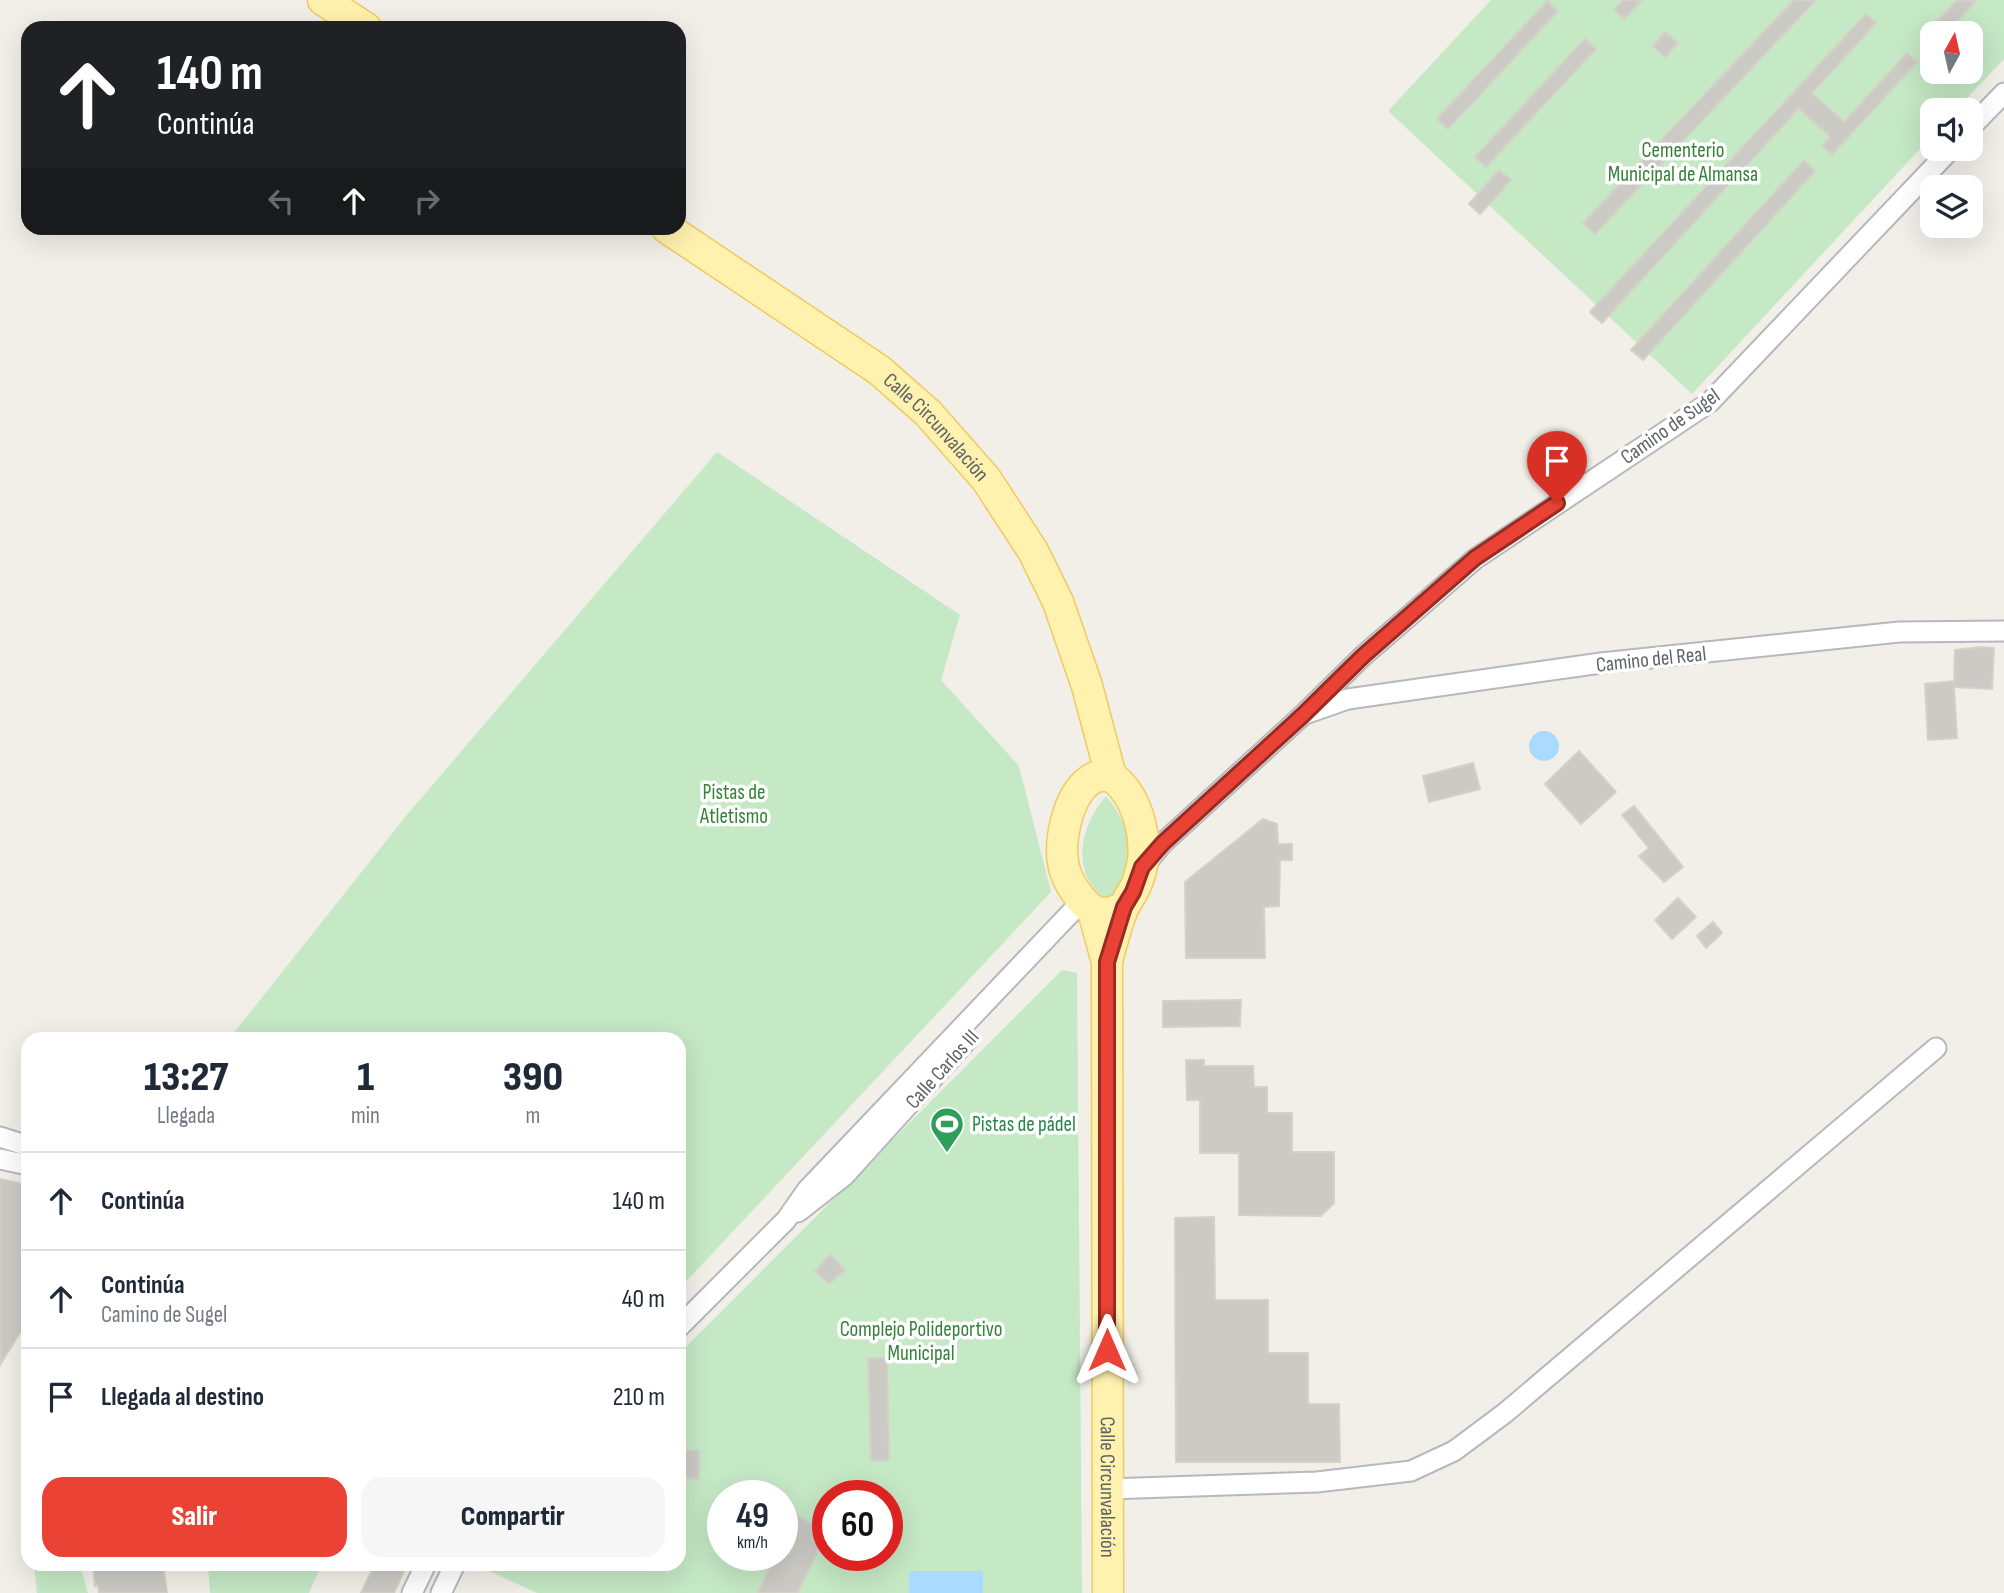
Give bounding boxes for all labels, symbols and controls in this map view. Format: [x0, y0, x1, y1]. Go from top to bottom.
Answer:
north arrow [1920, 21, 1983, 84]
map controls [1920, 21, 1983, 238]
text: 140 m [157, 45, 263, 104]
icon: ahead [42, 49, 133, 140]
button: sound [1920, 98, 1983, 161]
text: Continúa [157, 105, 255, 144]
park label: Cementerio Municipal de Almansa [1608, 138, 1758, 187]
button: layers [1920, 175, 1983, 238]
icon: left [262, 182, 300, 220]
icon: ahead [335, 182, 373, 220]
icon: right [408, 182, 446, 220]
street label: Calle Circunvalación [878, 368, 994, 486]
street label: Camino de Sugel [1616, 383, 1725, 470]
pin [1527, 431, 1587, 503]
icon: arrive [1538, 442, 1576, 480]
street label: Camino del Real [1595, 641, 1707, 678]
park label: Pistas de Atletismo [699, 780, 768, 829]
street label: Calle Carlos III [900, 1025, 984, 1114]
text: 13:27 [144, 1052, 228, 1103]
text: 1 [357, 1052, 374, 1103]
text: 390 [503, 1052, 563, 1103]
text: Llegada [157, 1102, 215, 1130]
text: min [351, 1102, 380, 1130]
text: m [526, 1102, 540, 1130]
sports icon: Pistas de pádel [928, 1105, 966, 1154]
place label: Pistas de pádel [972, 1112, 1076, 1137]
icon: ahead [42, 1182, 80, 1220]
text: Continúa [101, 1186, 185, 1217]
text: 140 m [613, 1186, 665, 1217]
text: Continúa [101, 1270, 185, 1301]
icon: ahead [42, 1280, 80, 1318]
text: 40 m [622, 1284, 665, 1315]
text: Camino de Sugel [101, 1301, 227, 1329]
position arrow [1070, 1313, 1144, 1387]
park label: Complejo Polideportivo Municipal [840, 1317, 1002, 1366]
icon: arrive [42, 1378, 80, 1416]
text: Llegada al destino [101, 1382, 264, 1413]
text: 210 m [613, 1382, 665, 1413]
street label: Calle Circunvalación [1095, 1416, 1120, 1558]
button: Salir [42, 1477, 347, 1557]
button: Compartir [361, 1477, 665, 1557]
speed limit sign: 60 [812, 1480, 903, 1571]
text: 49 [736, 1495, 769, 1538]
text: km/h [737, 1532, 768, 1553]

